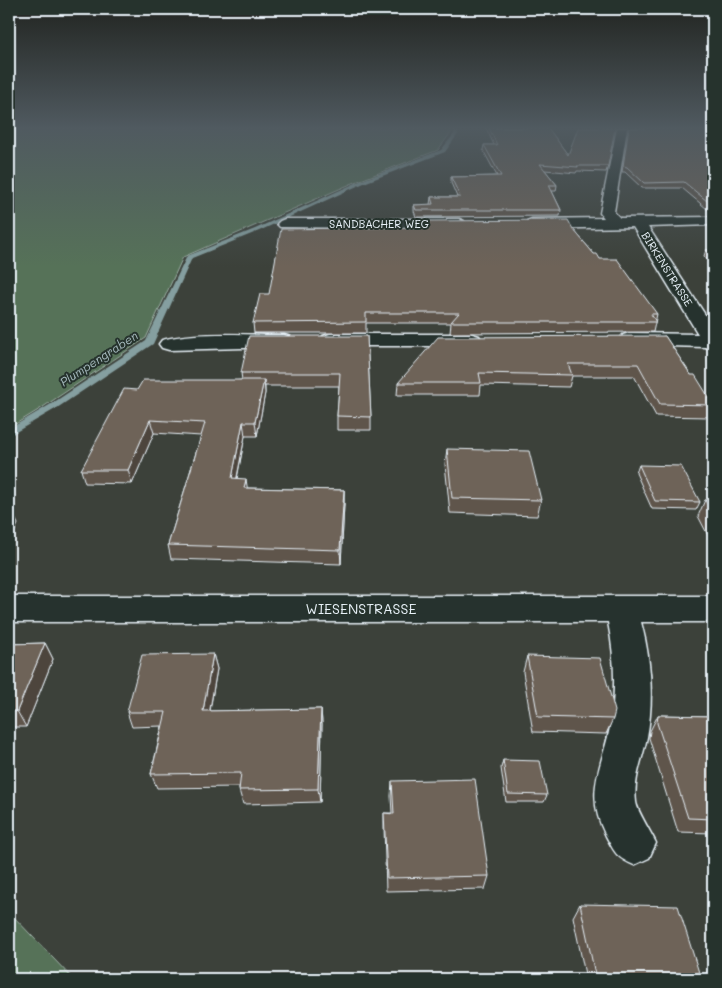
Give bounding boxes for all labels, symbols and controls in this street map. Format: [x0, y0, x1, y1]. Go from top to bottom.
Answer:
street label: SANDBACHER WEG [329, 216, 429, 231]
street label: BIRKENSTRASSE [638, 229, 696, 309]
water label: Plumpengraben [56, 327, 141, 389]
street label: WIESENSTRASSE [306, 599, 416, 618]

